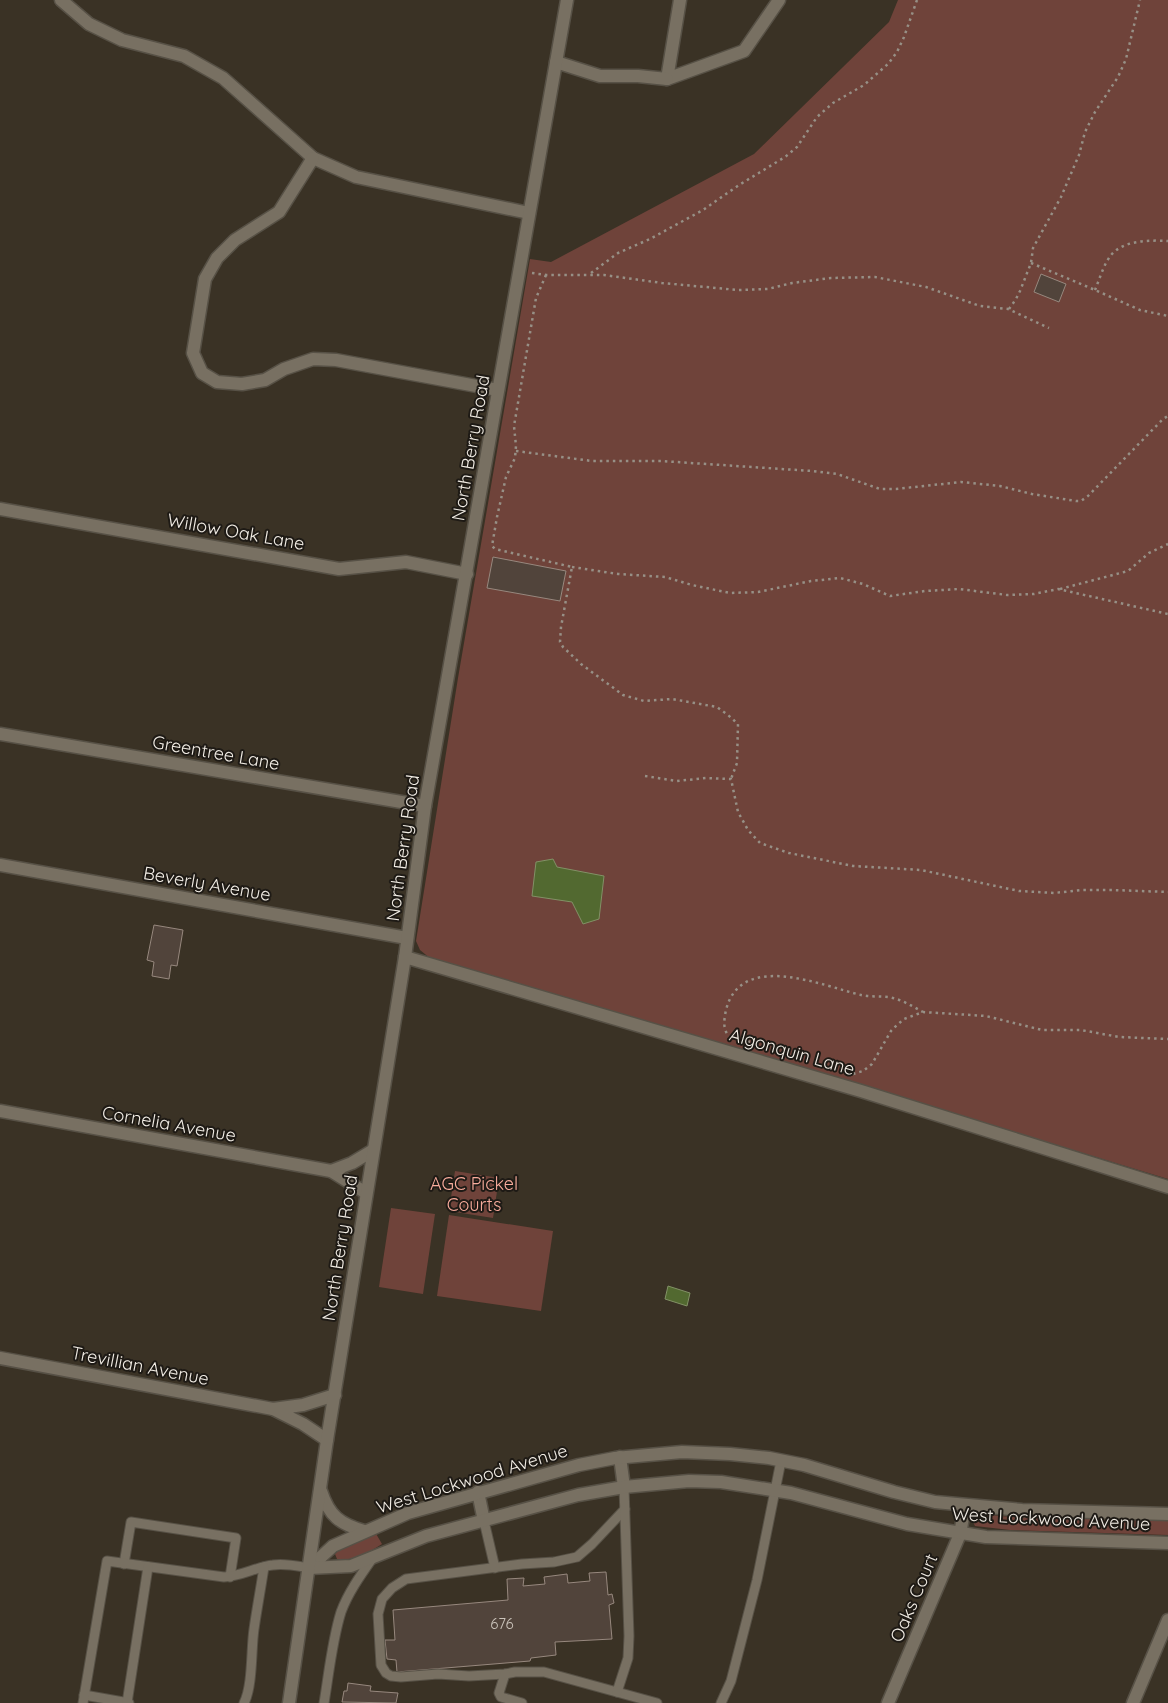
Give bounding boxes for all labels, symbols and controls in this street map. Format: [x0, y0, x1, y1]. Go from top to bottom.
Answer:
street label: North Berry Road [446, 373, 495, 523]
street label: Willow Oak Lane [166, 508, 307, 555]
street label: Greentree Lane [151, 730, 281, 775]
street label: North Berry Road [381, 773, 424, 923]
street label: Beverly Avenue [142, 861, 273, 906]
street label: Algonquin Lane [727, 1023, 857, 1080]
street label: Cornelia Avenue [100, 1100, 238, 1147]
park label: AGC Pickel Courts [430, 1172, 518, 1216]
street label: North Berry Road [317, 1173, 362, 1323]
street label: Trevillian Avenue [69, 1341, 211, 1390]
street label: West Lockwood Avenue [373, 1438, 570, 1519]
street label: West Lockwood Avenue [951, 1502, 1151, 1535]
street label: Oaks Court [885, 1550, 942, 1645]
house number: 676 [490, 1614, 514, 1633]

